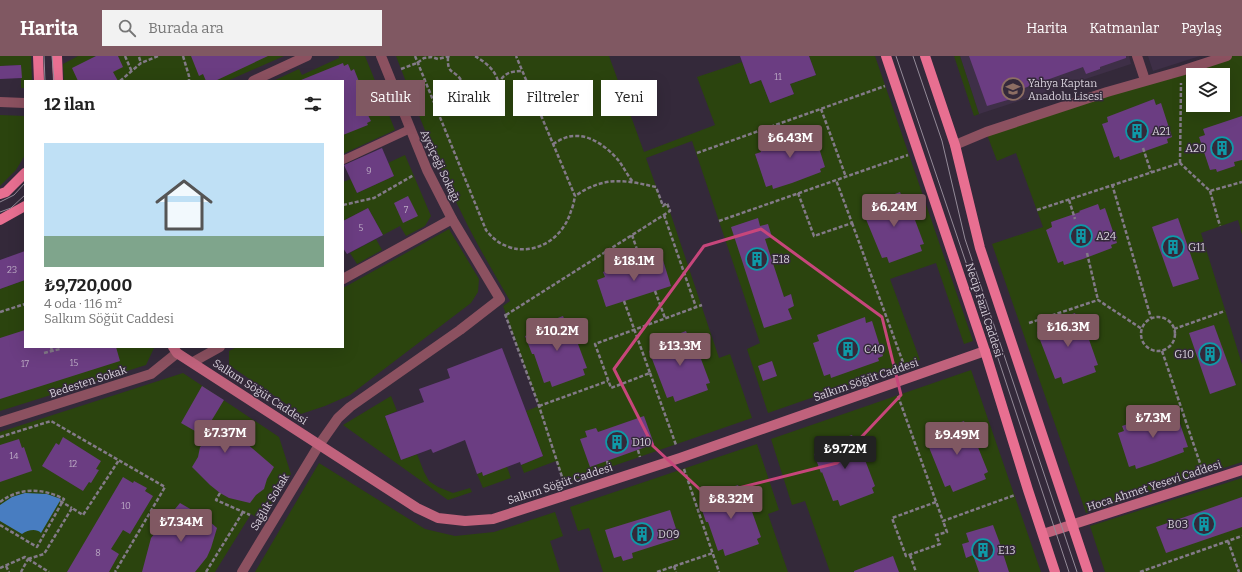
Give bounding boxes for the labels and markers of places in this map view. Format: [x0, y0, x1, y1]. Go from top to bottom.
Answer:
school or university icon: Yahya Kaptan Anadolu Lisesi [1000, 76, 1026, 102]
place label: Yahya Kaptan Anadolu Lisesi [1028, 77, 1103, 103]
building icon: A21 [1124, 118, 1150, 144]
pin: ₺6.43M [757, 125, 823, 159]
place label: A21 [1152, 125, 1171, 138]
building icon: A20 [1209, 135, 1235, 161]
place label: A20 [1185, 142, 1206, 155]
pin: ₺6.24M [861, 194, 927, 228]
building icon: A24 [1068, 223, 1094, 249]
place label: A24 [1096, 230, 1117, 243]
building icon: G11 [1160, 234, 1186, 260]
place label: G11 [1188, 241, 1206, 254]
building icon: E18 [744, 246, 770, 272]
pin: ₺18.1M [601, 248, 667, 282]
place label: E18 [772, 253, 790, 266]
pin: ₺16.3M [1035, 314, 1101, 348]
pin: ₺10.2M [524, 318, 590, 352]
pin: ₺13.3M [647, 333, 713, 367]
building icon: C40 [835, 336, 861, 362]
building icon: G10 [1197, 341, 1223, 367]
place label: C40 [864, 343, 885, 356]
place label: G10 [1174, 348, 1194, 361]
pin: ₺7.3M [1125, 405, 1181, 439]
pin: ₺7.37M [192, 420, 258, 454]
pin: ₺9.49M [924, 422, 990, 456]
building icon: D10 [604, 429, 630, 455]
place label: D10 [632, 436, 651, 449]
pin: ₺9.72M [812, 436, 878, 470]
pin: ₺8.32M [698, 486, 764, 520]
pin: ₺7.34M [148, 509, 214, 543]
building icon: B03 [1191, 511, 1217, 537]
place label: B03 [1168, 518, 1188, 531]
building icon: D09 [629, 521, 655, 547]
place label: D09 [658, 528, 679, 541]
building icon: E13 [970, 537, 996, 563]
place label: E13 [998, 544, 1016, 557]

